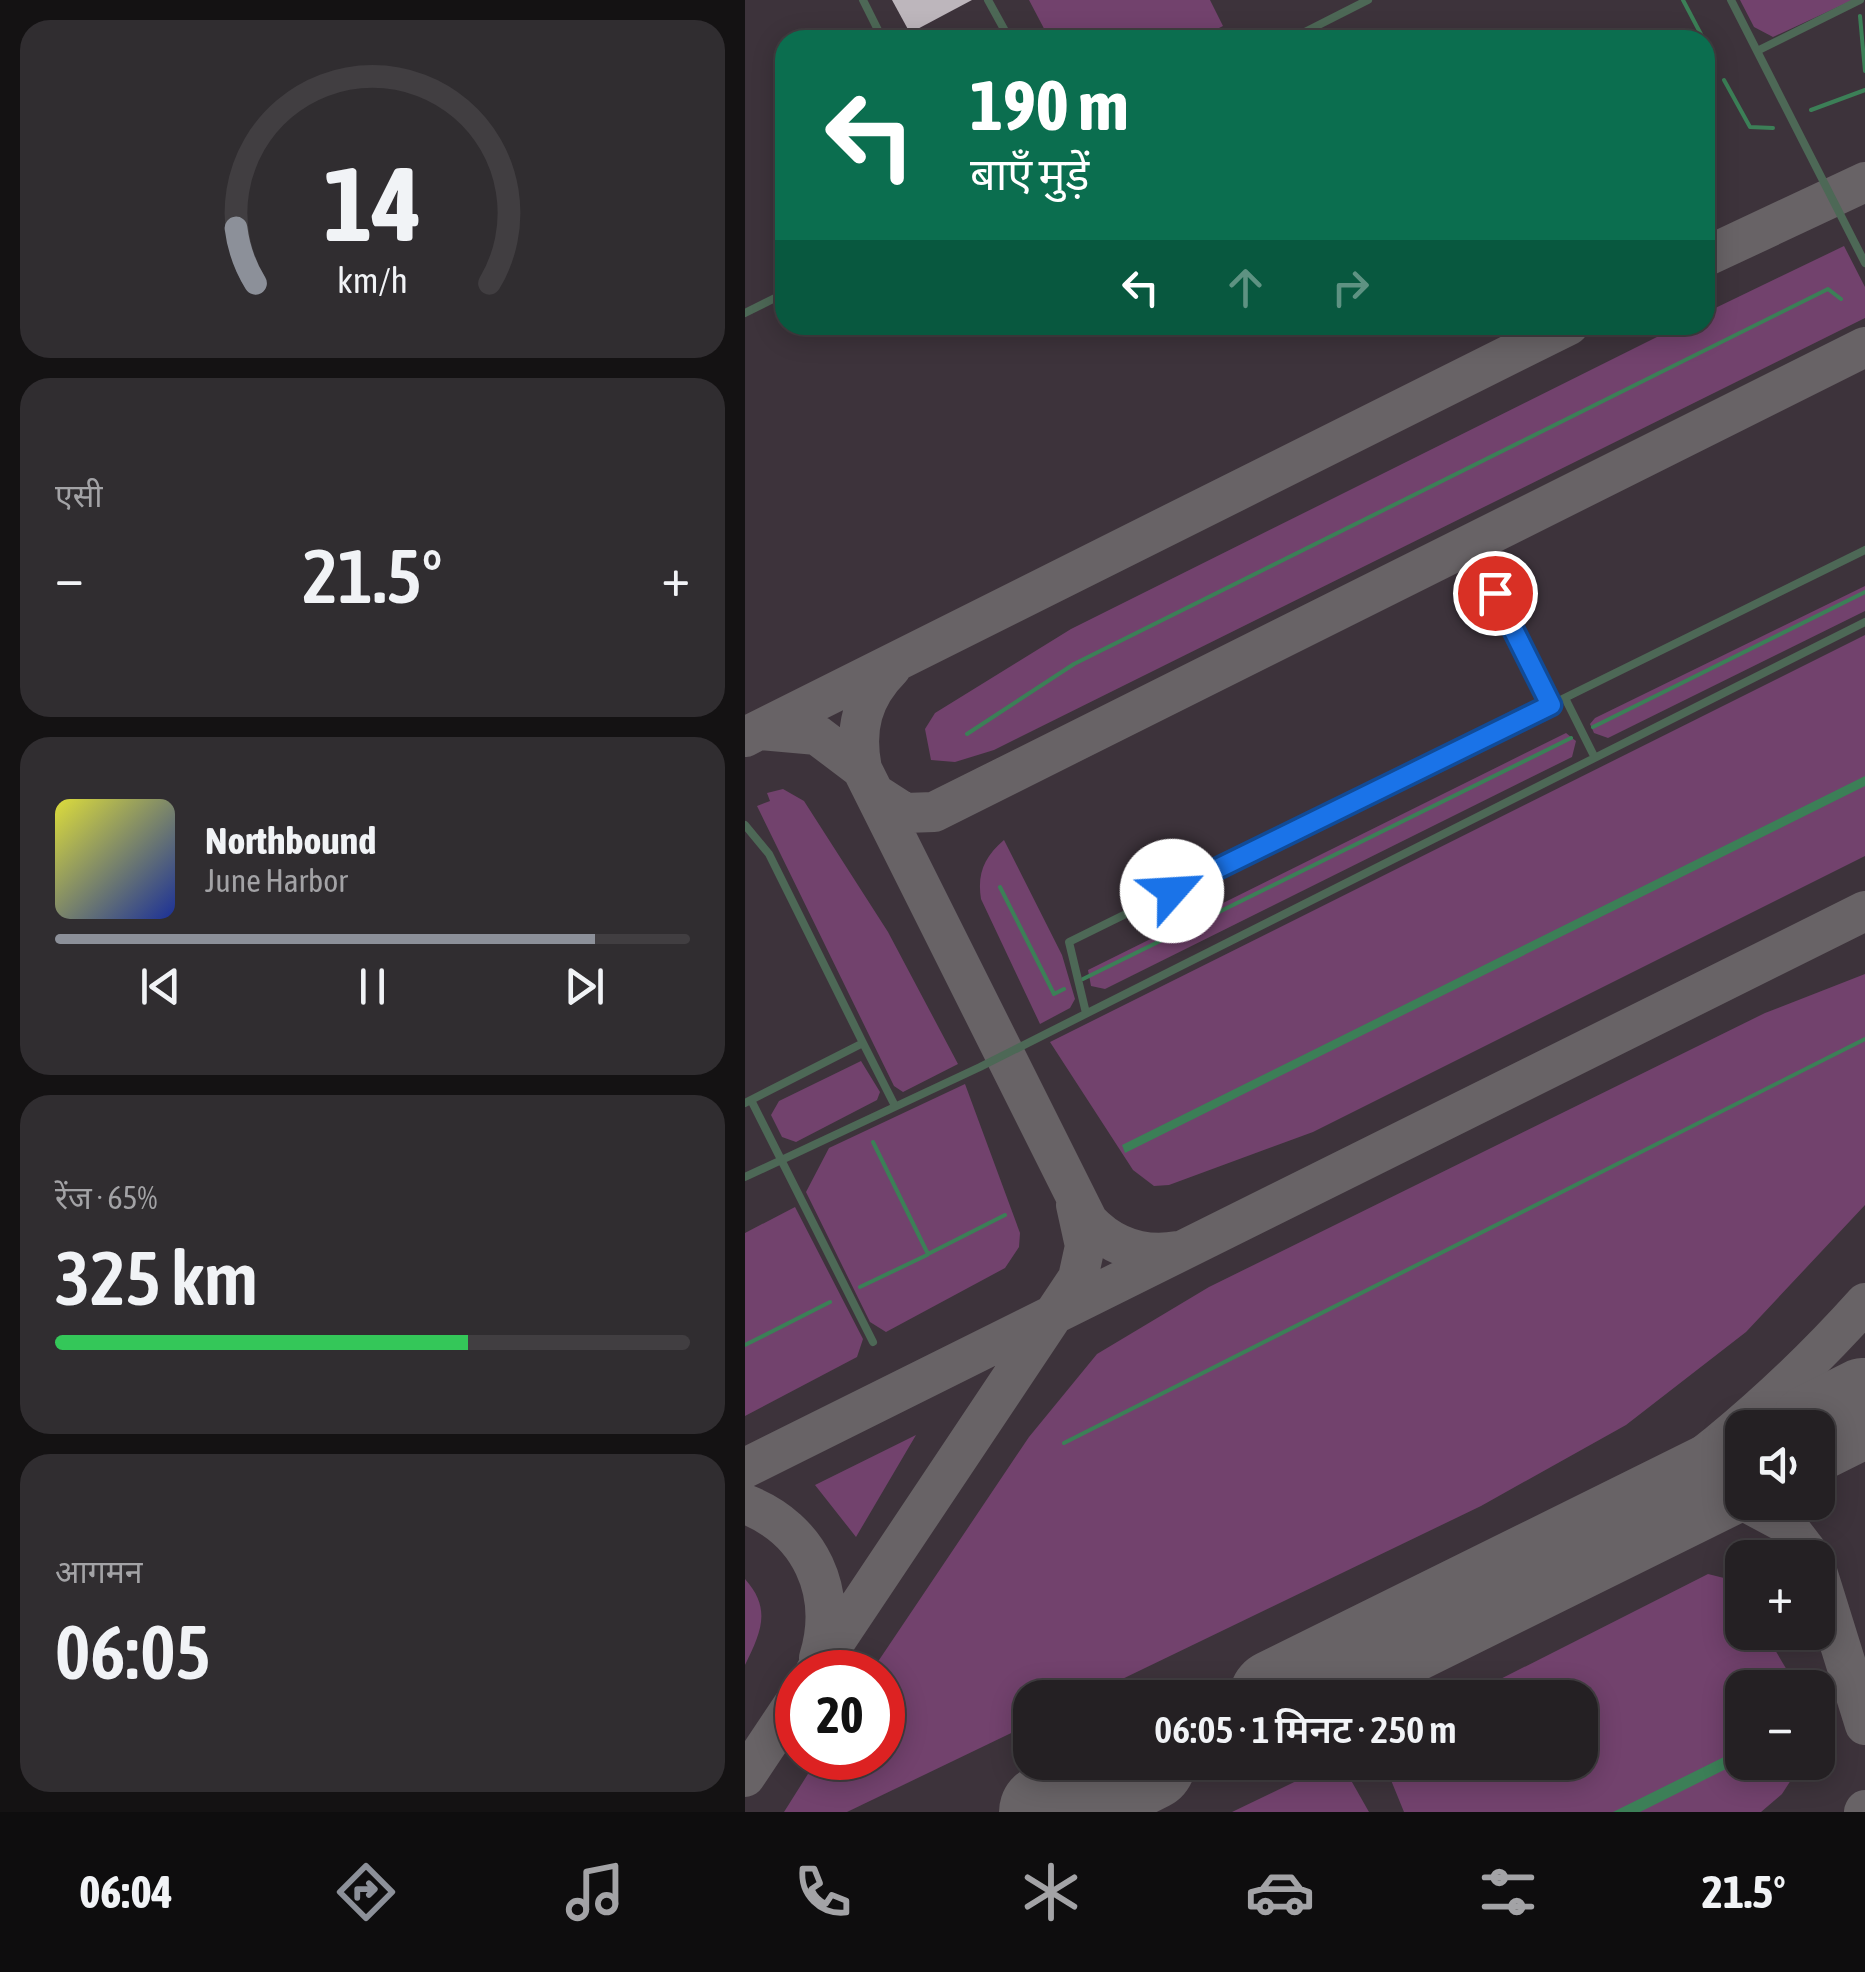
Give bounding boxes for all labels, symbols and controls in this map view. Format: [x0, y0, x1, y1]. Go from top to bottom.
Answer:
text: 190 m [970, 65, 1129, 145]
icon: left [805, 70, 935, 200]
text: 14 [324, 144, 421, 263]
text: बाएँ मुड़ें [970, 148, 1089, 200]
text: km/h [337, 260, 408, 301]
icon: left [1113, 260, 1168, 315]
icon: ahead [1218, 260, 1273, 315]
icon: right [1323, 260, 1378, 315]
text: एसी [55, 477, 103, 514]
text: 21.5° [303, 533, 442, 619]
text: − [55, 545, 84, 608]
text: + [661, 545, 690, 608]
pin [1453, 551, 1538, 636]
icon: arrive [1468, 566, 1523, 621]
text: Northbound [205, 819, 376, 862]
position arrow [1120, 839, 1224, 943]
text: June Harbor [205, 862, 348, 899]
icon: previous [133, 959, 188, 1014]
icon: pause [345, 959, 400, 1014]
icon: next [557, 959, 612, 1014]
text: रेंज · 65% [55, 1179, 157, 1216]
text: 325 km [55, 1235, 258, 1321]
map controls [1725, 1410, 1835, 1780]
button: sound [1725, 1410, 1835, 1520]
button: + [1725, 1540, 1835, 1650]
text: आगमन [55, 1553, 143, 1590]
text: 06:05 [55, 1609, 211, 1695]
speed limit sign: 20 [775, 1650, 905, 1780]
button: − [1725, 1670, 1835, 1780]
text: 06:05 · 1 मिनट · 250 m [1154, 1708, 1457, 1751]
icon: directions [331, 1857, 401, 1927]
icon: music [560, 1857, 630, 1927]
icon: phone [788, 1857, 858, 1927]
icon: climate [1016, 1857, 1086, 1927]
icon: car [1245, 1857, 1315, 1927]
icon: filters [1473, 1857, 1543, 1927]
text: 06:04 [79, 1866, 173, 1918]
text: 21.5° [1702, 1866, 1786, 1918]

